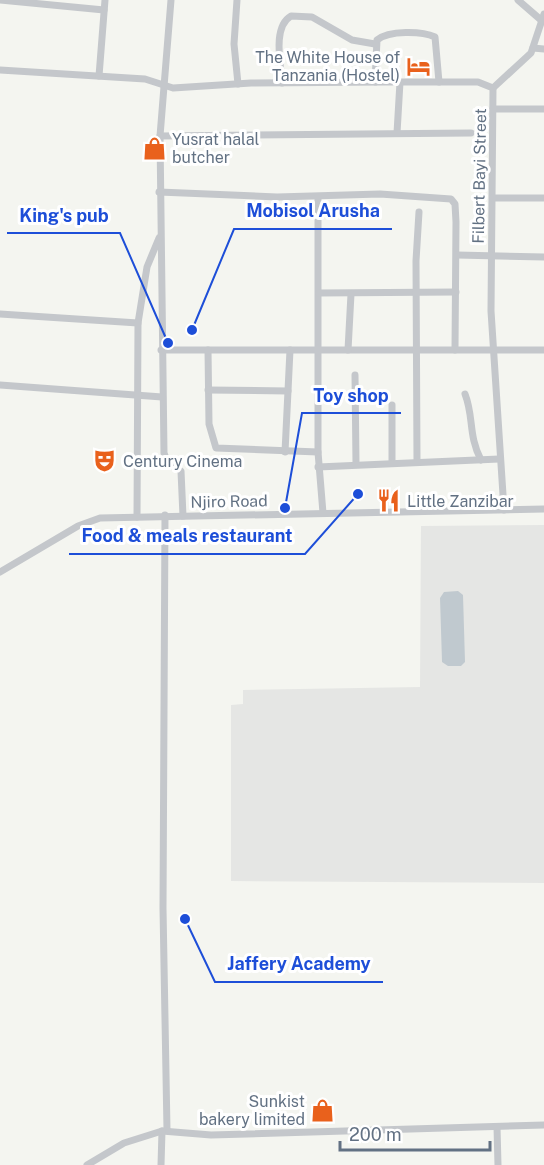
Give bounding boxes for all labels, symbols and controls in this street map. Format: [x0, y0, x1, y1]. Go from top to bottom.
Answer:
place label: The White House of Tanzania (Hostel) [255, 48, 400, 85]
hotel icon: The White House of Tanzania (Hostel) [405, 53, 431, 79]
street label: Filbert Bayi Street [469, 108, 490, 244]
place label: Yusrat halal butcher [172, 130, 260, 167]
shop icon: Yusrat halal butcher [141, 135, 167, 161]
callout: Mobisol Arusha [234, 193, 392, 229]
callout: King's pub [7, 197, 120, 233]
text: Mobisol Arusha [246, 200, 380, 221]
text: King's pub [19, 205, 109, 226]
callout: Toy shop [302, 377, 401, 413]
text: Toy shop [313, 385, 389, 406]
theatre icon: Century Cinema [92, 448, 118, 474]
place label: Century Cinema [123, 452, 242, 471]
restaurant icon: Little Zanzibar [376, 488, 402, 514]
street label: Njiro Road [190, 491, 268, 512]
place label: Little Zanzibar [407, 492, 514, 511]
callout: Food & meals restaurant [69, 518, 305, 554]
text: Food & meals restaurant [81, 525, 293, 546]
callout: Jaffery Academy [215, 946, 383, 982]
text: Jaffery Academy [227, 953, 371, 974]
place label: Sunkist bakery limited [199, 1092, 305, 1129]
shop icon: Sunkist bakery limited [310, 1097, 336, 1123]
scale bar [340, 1114, 490, 1152]
text: 200 m [349, 1124, 402, 1145]

